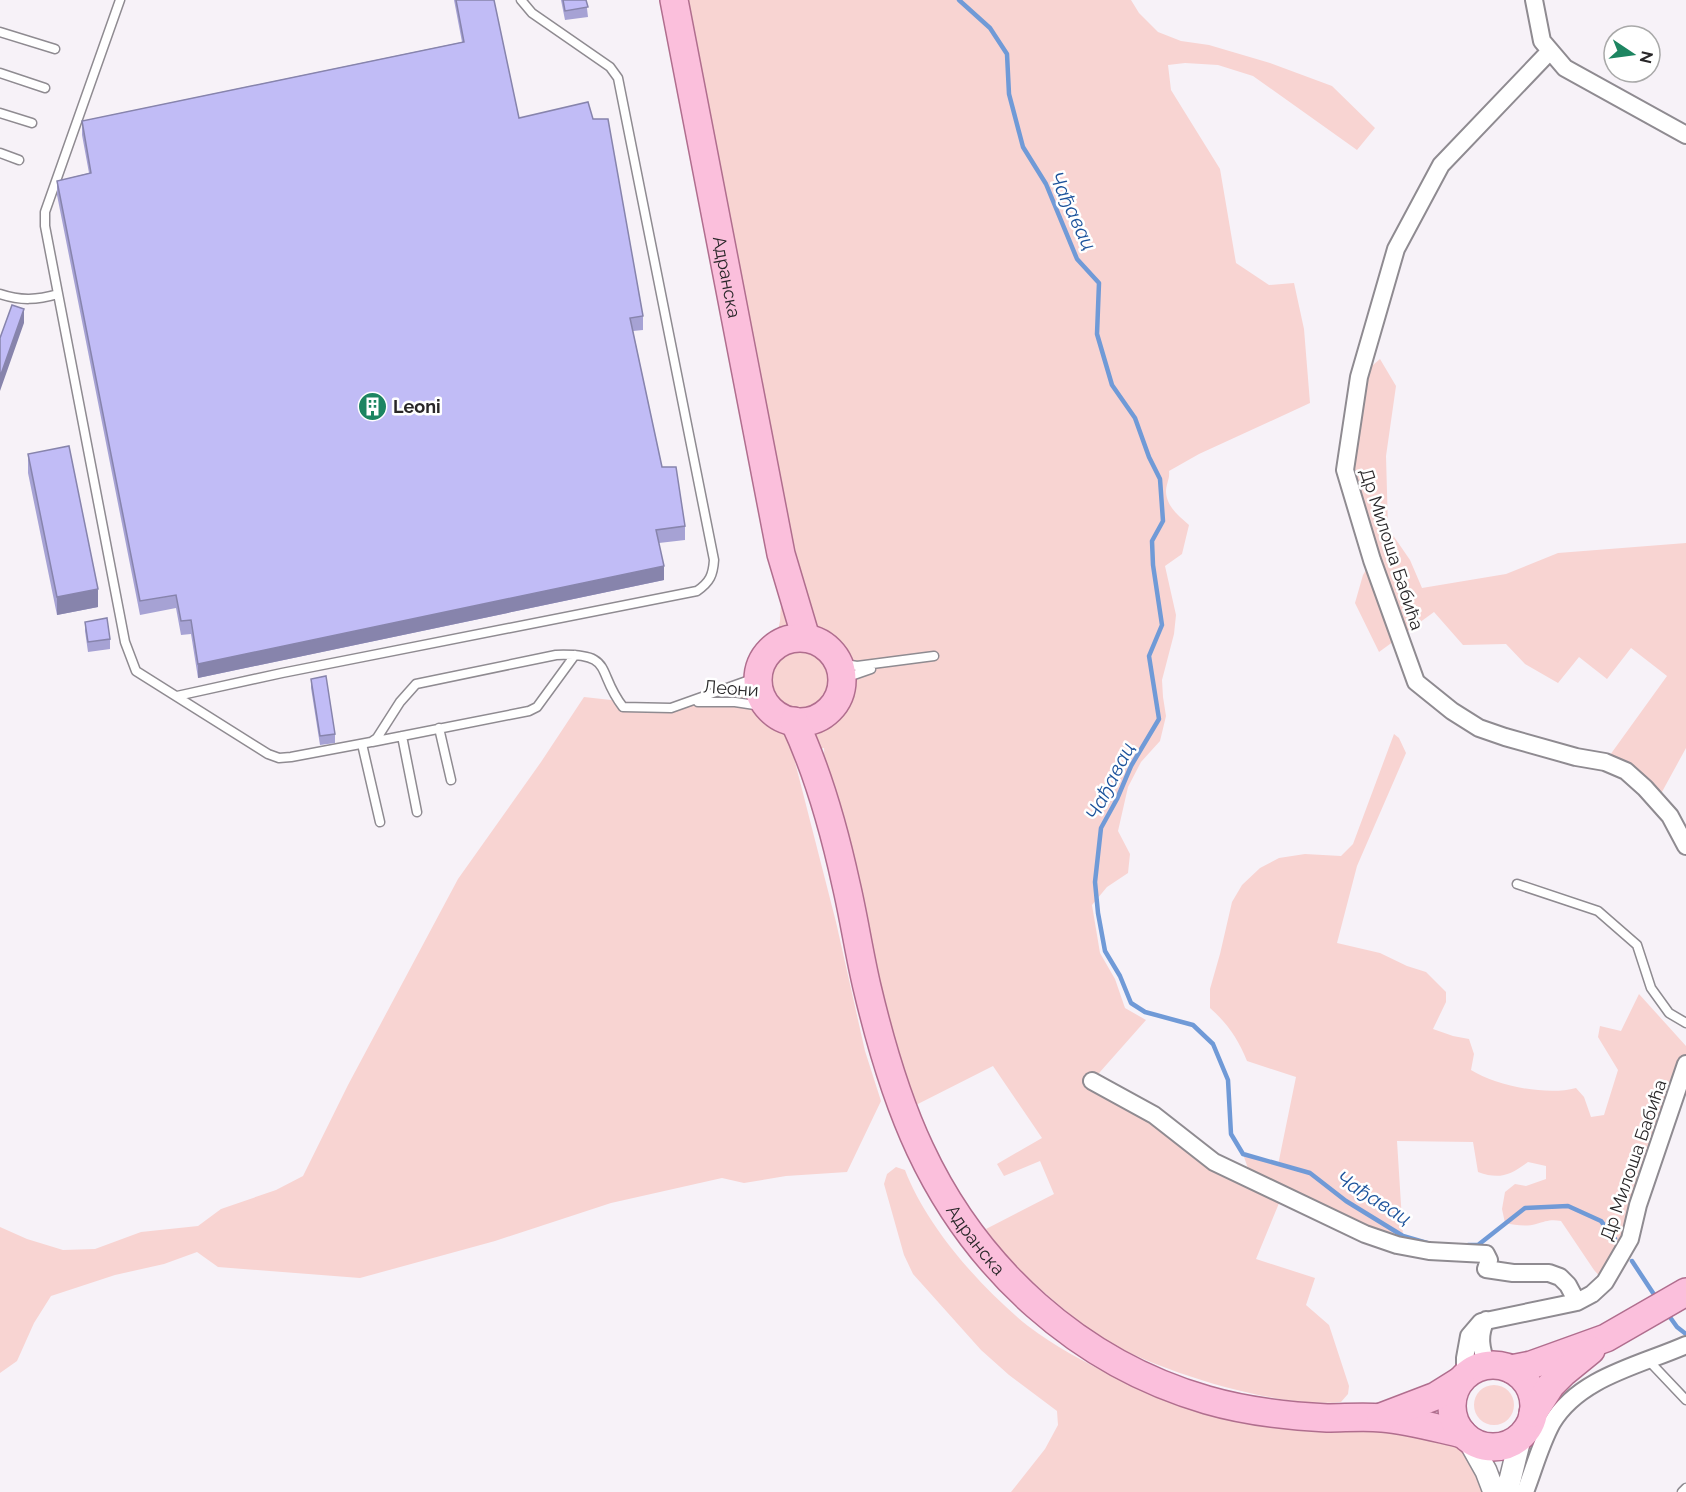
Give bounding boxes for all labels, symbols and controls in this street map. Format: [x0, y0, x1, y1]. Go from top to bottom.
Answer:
north arrow [1602, 24, 1662, 84]
text: N [1635, 49, 1657, 65]
water label: Чађавац [1044, 168, 1102, 254]
street label: Адранска [709, 234, 746, 320]
building icon: Leoni [356, 390, 388, 422]
place label: Leoni [393, 396, 441, 417]
street label: Др Милоша Бабића [1356, 465, 1428, 633]
street label: Леони [703, 676, 759, 700]
water label: Чађавац [1080, 738, 1140, 824]
street label: Др Милоша Бабића [1596, 1077, 1670, 1243]
water label: Чађавац [1332, 1166, 1416, 1230]
street label: Адранска [943, 1200, 1010, 1279]

